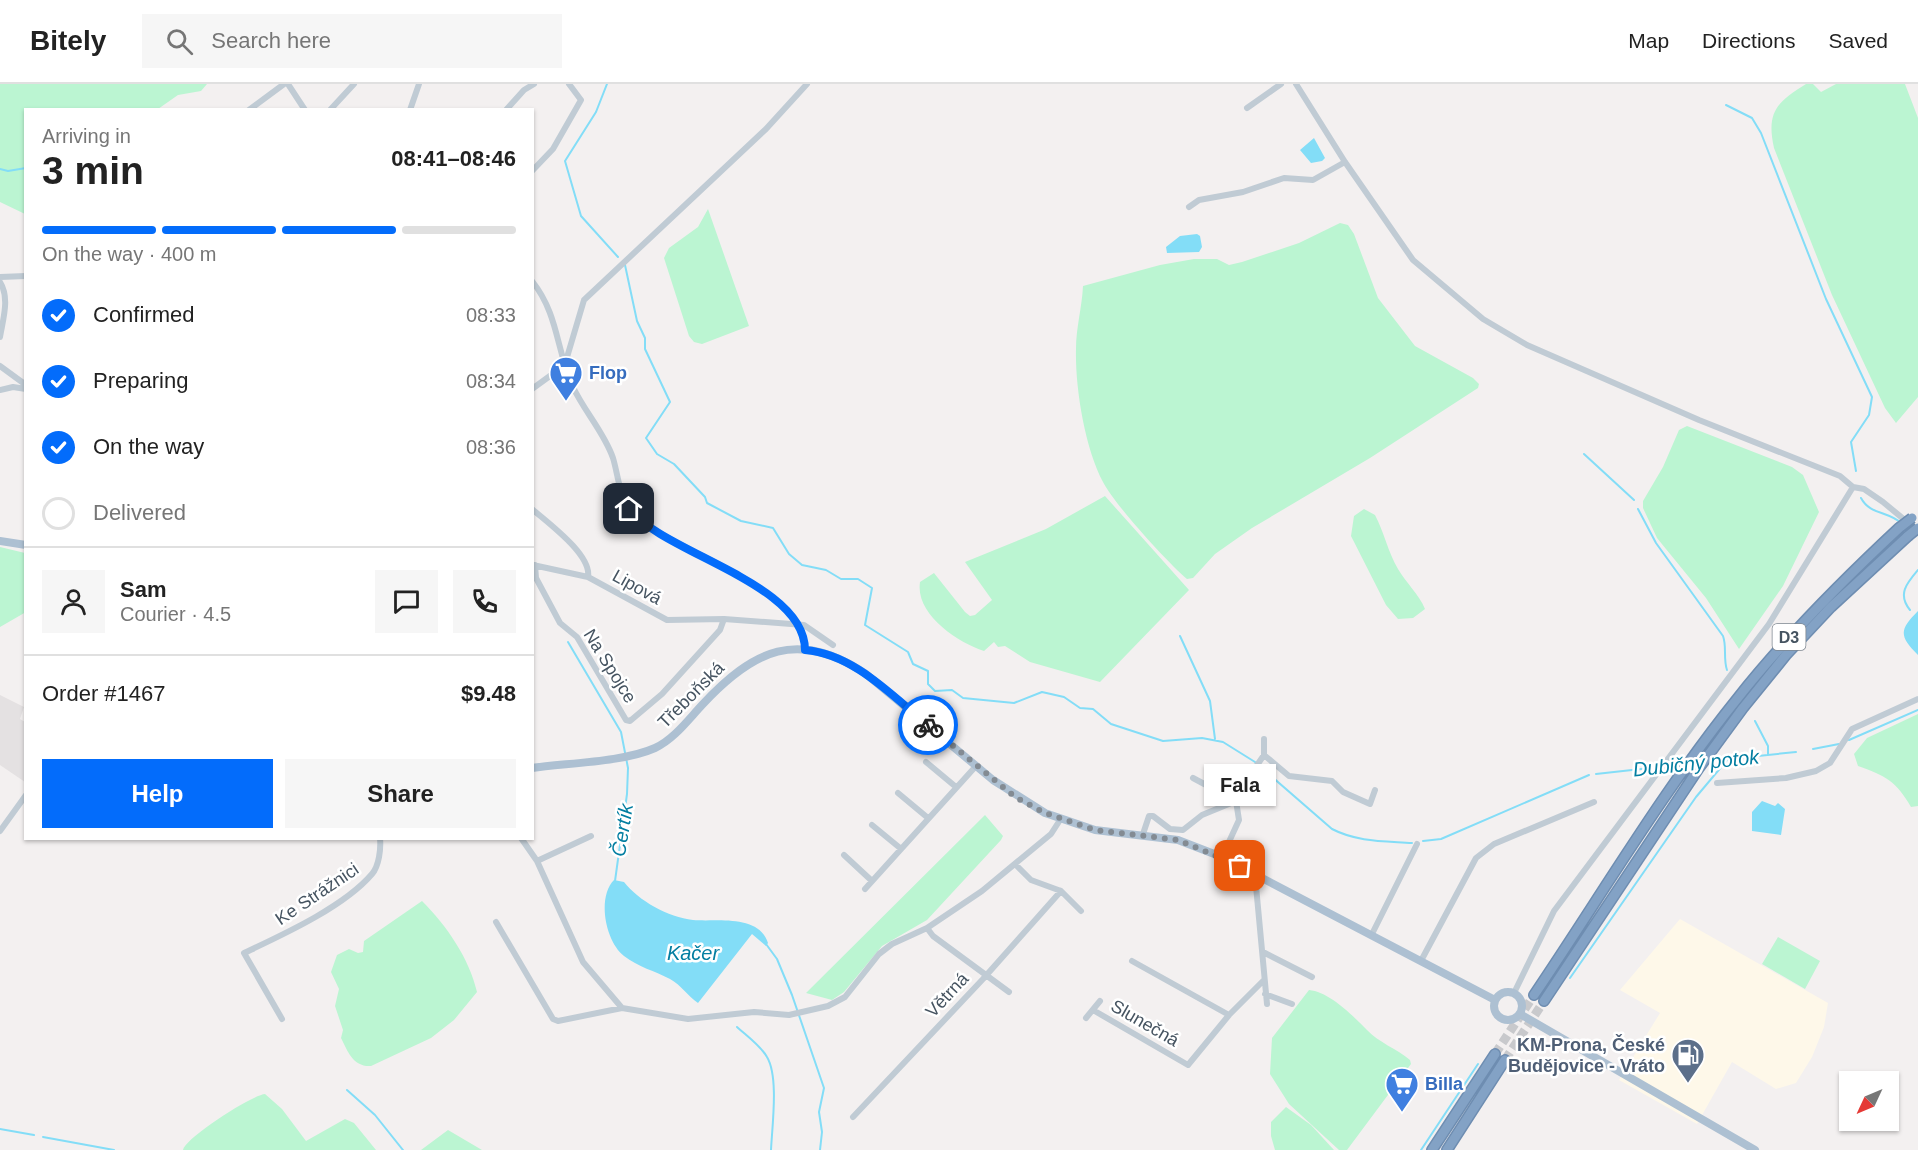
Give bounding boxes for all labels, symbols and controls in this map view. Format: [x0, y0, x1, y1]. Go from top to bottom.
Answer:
search box [142, 14, 562, 68]
text: Bitely [30, 25, 106, 56]
icon: search [163, 25, 196, 58]
text: Search here [211, 28, 331, 53]
text: Map [1628, 29, 1669, 52]
text: Directions [1702, 29, 1795, 52]
text: Saved [1828, 29, 1888, 52]
text: Arriving in [42, 125, 131, 147]
text: 08:41–08:46 [391, 146, 516, 171]
text: 3 min [42, 149, 144, 192]
text: On the way · 400 m [42, 243, 217, 265]
icon: check [42, 299, 75, 332]
text: Confirmed [93, 302, 194, 327]
text: 08:33 [466, 304, 516, 326]
supermarket icon: Flop [548, 355, 584, 402]
place label: Flop [589, 363, 627, 383]
icon: check [42, 365, 75, 398]
text: Preparing [93, 368, 188, 393]
text: 08:34 [466, 370, 516, 392]
icon: check [42, 431, 75, 464]
text: On the way [93, 434, 204, 459]
text: 08:36 [466, 436, 516, 458]
pin [603, 483, 654, 534]
icon: home [612, 492, 645, 525]
text: Delivered [93, 500, 186, 525]
street label: Lipová [609, 565, 666, 609]
button: person [42, 570, 105, 633]
button: chat [375, 570, 438, 633]
button: phone [453, 570, 516, 633]
text: Sam [120, 577, 166, 602]
text: Courier · 4.5 [120, 603, 231, 625]
road number: D3 [1772, 624, 1806, 650]
street label: Na Spojce [580, 625, 640, 707]
street label: Třeboňská [654, 657, 729, 732]
text: Order #1467 [42, 681, 166, 706]
text: $9.48 [461, 681, 516, 706]
courier [898, 695, 958, 755]
icon: bike [912, 709, 945, 742]
water label: Dubičný potok [1632, 745, 1761, 781]
button: Help [42, 759, 273, 828]
button: Share [285, 759, 516, 828]
callout: Fala [1204, 764, 1276, 806]
text: Fala [1220, 774, 1260, 796]
water label: Čertík [607, 801, 637, 858]
pin [1214, 840, 1265, 891]
icon: bag [1223, 849, 1256, 882]
street label: Ke Strážnici [272, 859, 362, 929]
water label: Kačer [667, 942, 720, 964]
street label: Větrná [922, 968, 973, 1021]
street label: Slunečná [1107, 996, 1183, 1051]
place label: KM-Prona, České Budějovice - Vráto [1508, 1034, 1665, 1076]
fuel station icon: KM-Prona, České Budějovice - Vráto [1670, 1037, 1706, 1084]
supermarket icon: Billa [1384, 1066, 1420, 1113]
north arrow [1839, 1071, 1899, 1131]
map controls [1839, 1071, 1899, 1131]
place label: Billa [1425, 1074, 1464, 1094]

